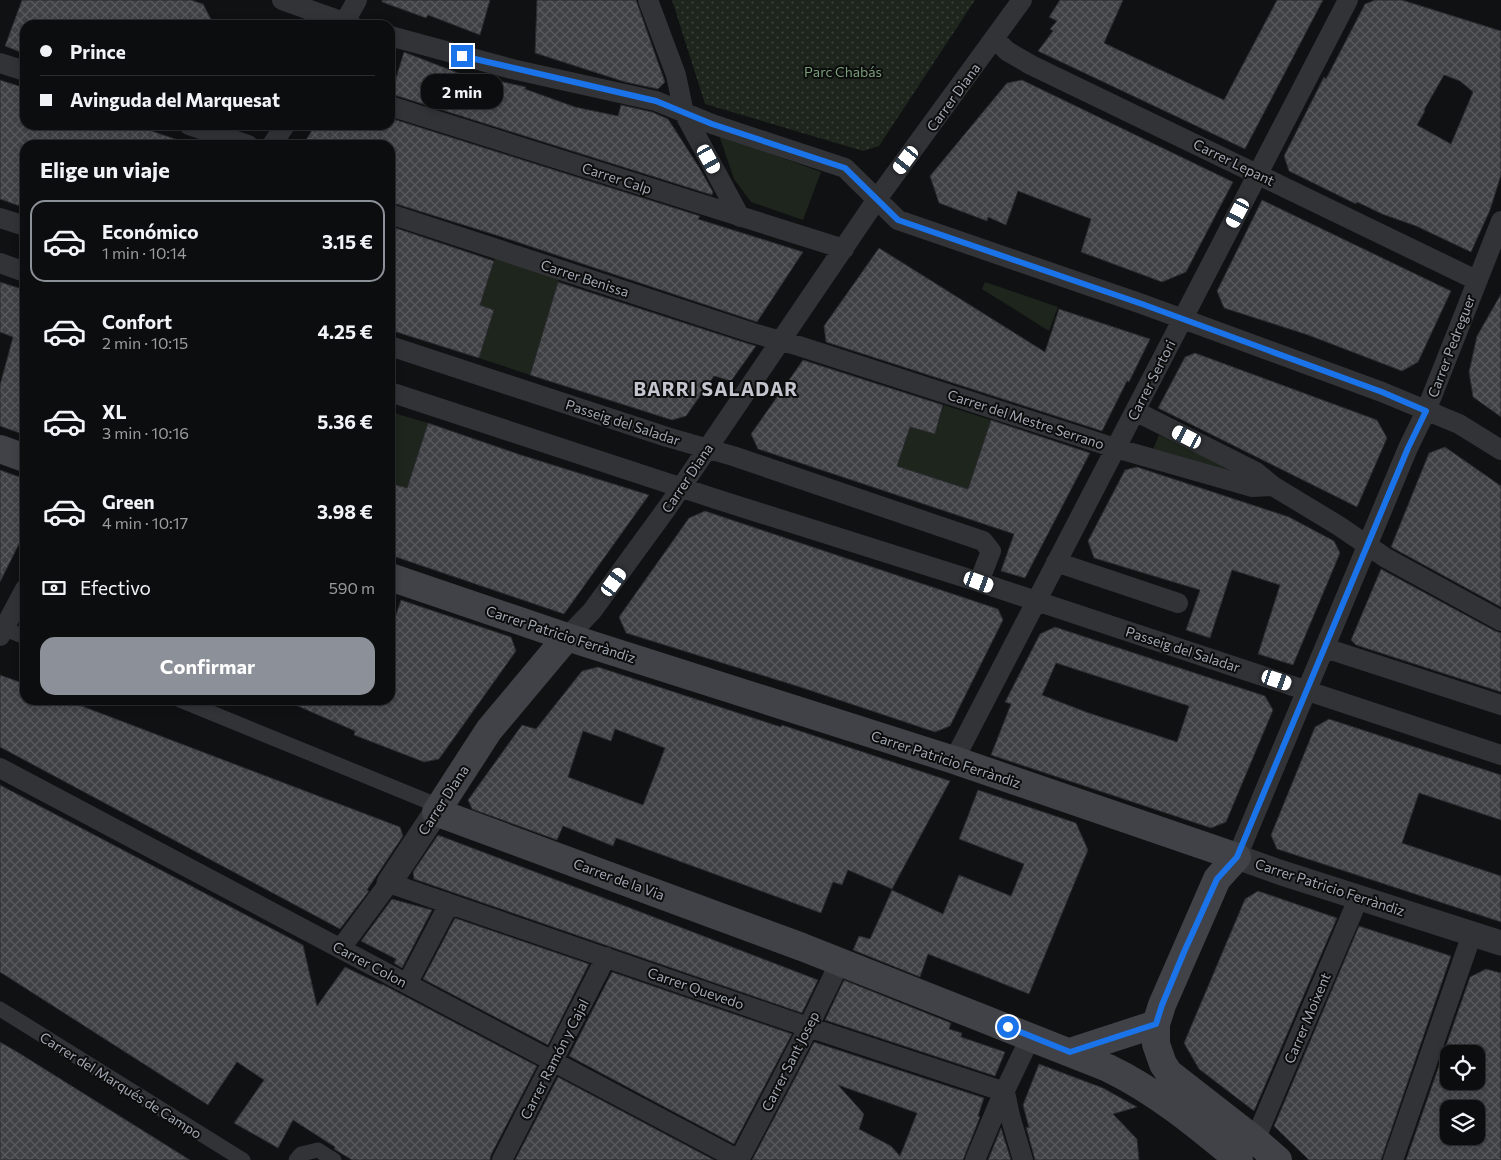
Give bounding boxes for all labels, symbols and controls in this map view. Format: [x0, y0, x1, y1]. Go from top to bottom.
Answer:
text: Prince [70, 40, 126, 63]
route end [451, 45, 473, 67]
street label: Carrer Diana [923, 60, 983, 134]
park label: Parc Chabás [804, 63, 882, 80]
callout: 2 min [421, 74, 503, 108]
text: 2 min [442, 82, 482, 101]
text: Avinguda del Marquesat [70, 88, 280, 111]
street label: Carrer Lepant [1191, 135, 1278, 189]
car [695, 142, 722, 176]
car [890, 144, 921, 176]
text: Elige un viaje [40, 156, 170, 183]
street label: Carrer Calp [580, 159, 654, 197]
car [1224, 196, 1251, 230]
icon: car [42, 219, 87, 264]
text: Económico [102, 220, 199, 243]
text: 3.15 € [322, 230, 373, 253]
text: 1 min · 10:14 [102, 243, 187, 262]
street label: Carrer Benissa [539, 256, 631, 300]
street label: Carrer Pedreguer [1424, 292, 1479, 400]
icon: car [42, 309, 87, 354]
text: Confort [102, 310, 172, 333]
text: 4.25 € [317, 320, 373, 343]
text: 2 min · 10:15 [102, 333, 188, 352]
street label: Carrer Sertori [1123, 337, 1179, 423]
district label: BARRI SALADAR [634, 377, 798, 400]
street label: Carrer del Mestre Serrano [945, 386, 1107, 452]
street label: Passeig del Saladar [564, 395, 683, 449]
icon: car [42, 399, 87, 444]
text: XL [102, 400, 127, 423]
text: 5.36 € [317, 410, 373, 433]
text: 3 min · 10:16 [102, 423, 189, 442]
car [1170, 424, 1203, 450]
street label: Carrer Diana [658, 440, 716, 516]
icon: car [42, 489, 87, 534]
text: Green [102, 490, 154, 513]
text: 3.98 € [317, 500, 373, 523]
text: 4 min · 10:17 [102, 513, 188, 532]
car [599, 565, 628, 599]
car [962, 570, 995, 594]
icon: cash [40, 574, 68, 602]
text: Efectivo [80, 576, 151, 599]
text: 590 m [329, 578, 375, 597]
street label: Carrer Patricio Ferràndiz [484, 602, 638, 666]
street label: Passeig del Saladar [1124, 622, 1243, 676]
button: Confirmar [40, 637, 375, 695]
car [1260, 668, 1293, 692]
street label: Carrer Patricio Ferràndiz [869, 727, 1023, 791]
street label: Carrer Diana [414, 762, 472, 838]
street label: Carrer de la Via [571, 855, 667, 903]
street label: Carrer Patricio Ferràndiz [1253, 855, 1407, 919]
street label: Carrer Colon [330, 937, 410, 991]
street label: Carrer Quevedo [646, 964, 746, 1012]
street label: Carrer Moixent [1280, 970, 1334, 1066]
street label: Carrer Ramón y Cajal [516, 996, 592, 1122]
street label: Carrer Sant Josep [757, 1008, 823, 1114]
route start [997, 1016, 1019, 1038]
street label: Carrer del Marqués de Campo [37, 1028, 205, 1142]
map controls [1440, 1045, 1485, 1145]
button: locate [1440, 1045, 1485, 1090]
button: layers [1440, 1100, 1485, 1145]

